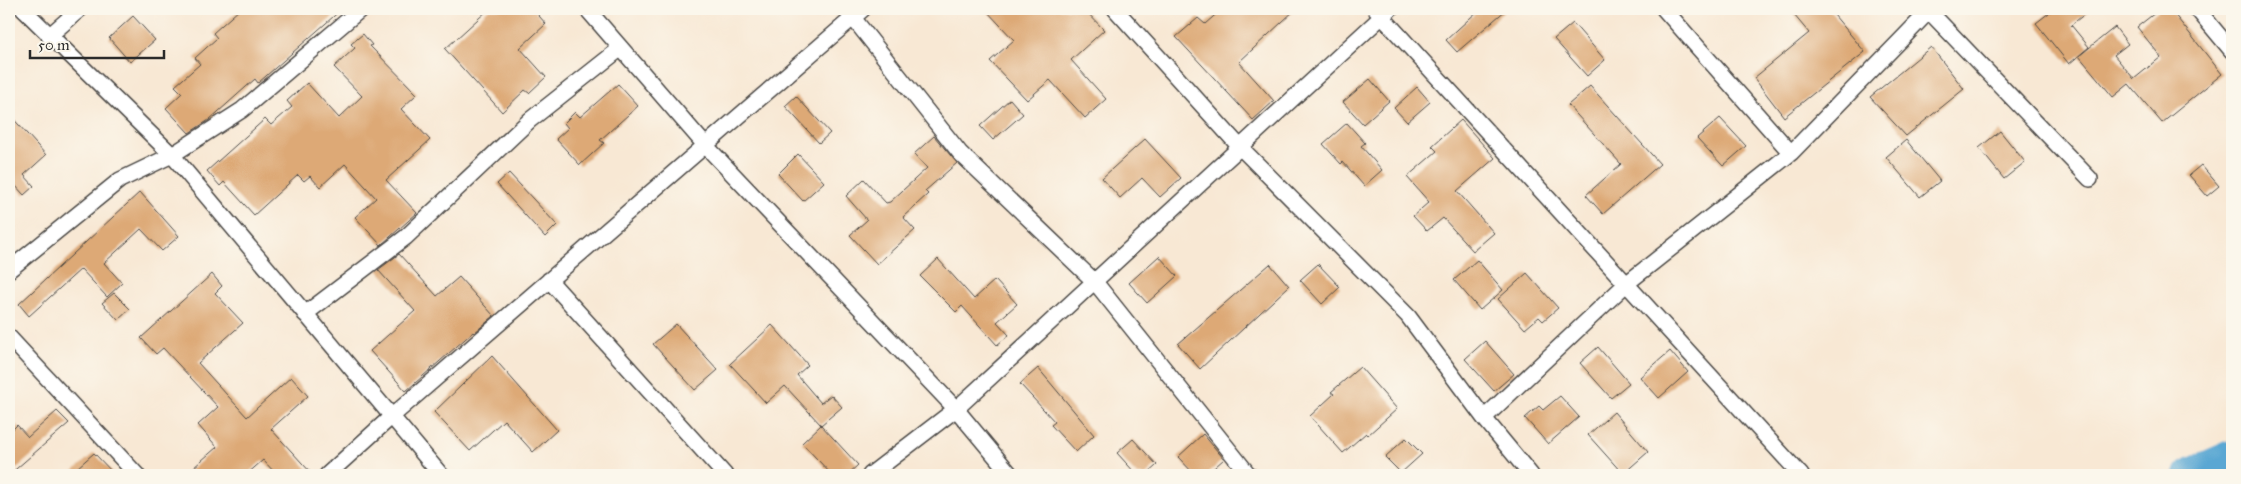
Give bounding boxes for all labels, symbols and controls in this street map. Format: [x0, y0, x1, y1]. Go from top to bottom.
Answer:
scale bar [30, 28, 164, 60]
text: 50 m [38, 36, 70, 54]

